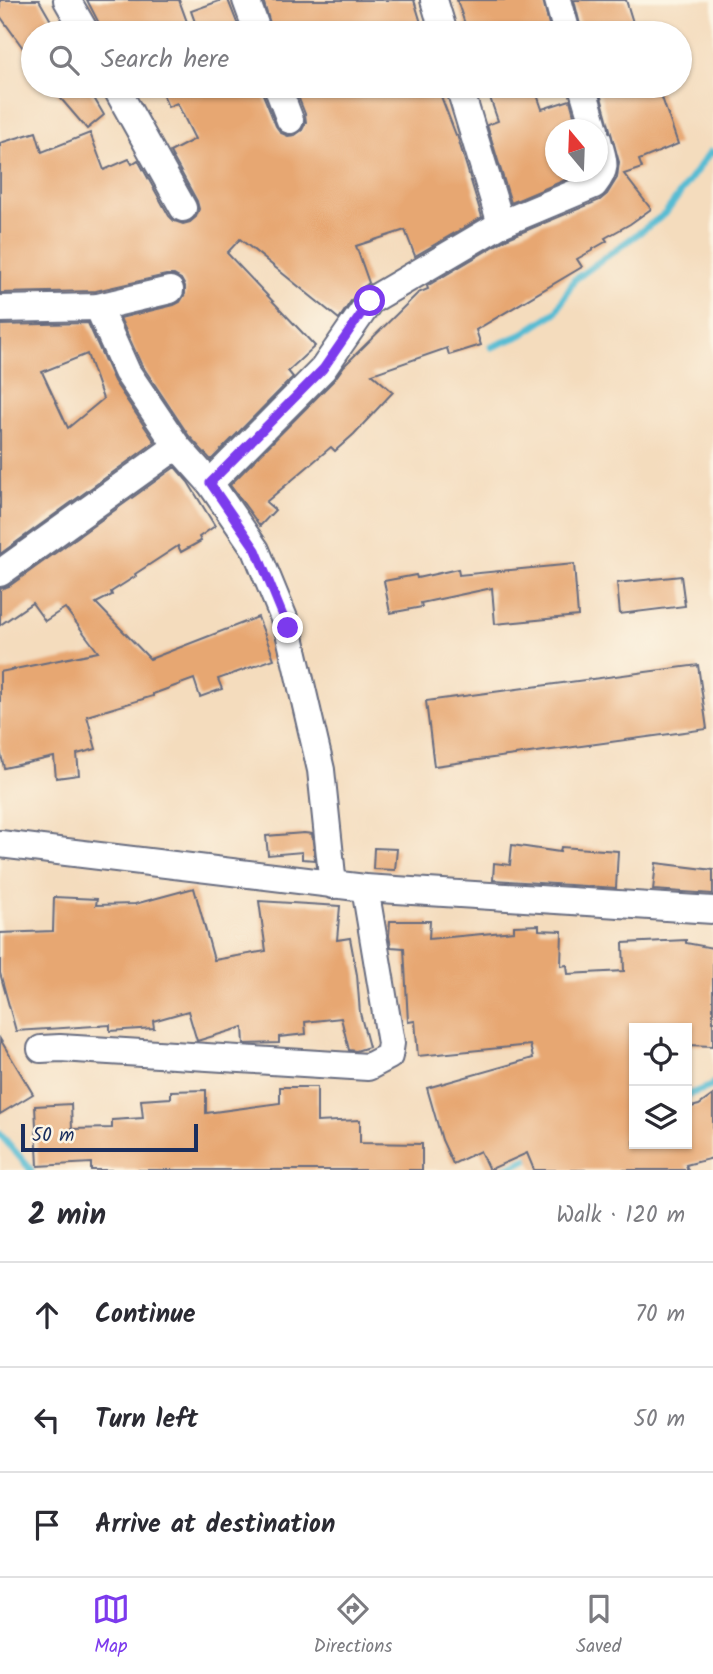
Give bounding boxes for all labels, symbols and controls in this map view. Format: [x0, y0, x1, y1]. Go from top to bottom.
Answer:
search box [21, 21, 692, 98]
text: Search here [101, 39, 229, 81]
icon: search [45, 41, 83, 79]
north arrow [545, 119, 608, 182]
route start [354, 285, 385, 316]
route end [272, 612, 303, 643]
map controls [629, 1023, 692, 1149]
button: locate [629, 1023, 692, 1086]
button: layers [629, 1086, 692, 1149]
scale bar [21, 1121, 198, 1153]
text: 50 m [32, 1121, 74, 1151]
text: 2 min [28, 1192, 106, 1240]
text: Walk · 120 m [556, 1198, 685, 1234]
text: Continue [95, 1294, 196, 1336]
icon: ahead [28, 1296, 66, 1334]
text: 70 m [635, 1297, 685, 1333]
text: Turn left [95, 1399, 198, 1441]
icon: left [28, 1401, 66, 1439]
text: 50 m [634, 1402, 685, 1438]
text: Arrive at destination [95, 1504, 335, 1546]
icon: arrive [28, 1506, 66, 1544]
tab: Map [92, 1590, 130, 1662]
tab: Directions [314, 1590, 392, 1662]
tab: Saved [576, 1590, 621, 1662]

